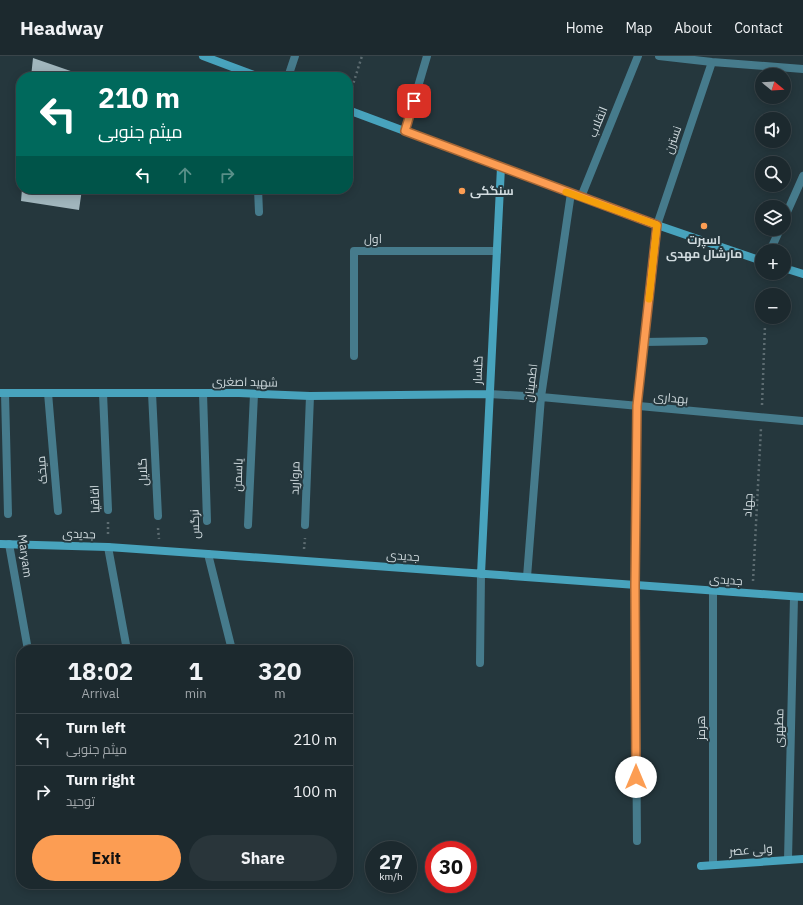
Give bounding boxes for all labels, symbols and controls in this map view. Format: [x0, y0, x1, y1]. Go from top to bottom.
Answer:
text: Headway [20, 16, 103, 40]
text: Home [566, 19, 603, 37]
text: Map [625, 19, 652, 37]
text: About [674, 19, 712, 37]
text: Contact [734, 19, 783, 37]
north arrow [755, 68, 791, 104]
map controls [755, 68, 791, 324]
text: 210 m [98, 79, 180, 116]
pin [397, 84, 431, 118]
icon: left [32, 88, 84, 140]
icon: arrive [403, 90, 425, 112]
street label: انقلاب [585, 104, 610, 139]
button: sound [755, 112, 791, 148]
text: میثم جنوبی [98, 120, 183, 143]
street label: نسترن [661, 124, 684, 156]
button: search [755, 156, 791, 192]
icon: left [132, 164, 154, 186]
icon: ahead [174, 164, 196, 186]
icon: right [216, 164, 238, 186]
place label: سنگکی [470, 183, 514, 199]
marker: سنگکی [457, 186, 467, 196]
button: layers [755, 200, 791, 236]
marker: اسپرت مارشال مهدی [699, 221, 709, 231]
street label: اول [364, 231, 382, 246]
place label: اسپرت مارشال مهدی [666, 232, 742, 262]
button: + [755, 244, 791, 280]
button: − [755, 288, 791, 324]
street label: گلسار [469, 355, 486, 386]
street label: اطمینان [521, 363, 540, 403]
street label: شهید اصغری [212, 373, 278, 390]
street label: بهداری [653, 389, 689, 406]
street label: میخک [33, 455, 50, 485]
street label: یاسمن [229, 457, 246, 492]
street label: گلایل [134, 458, 151, 486]
street label: مروارید [286, 461, 303, 495]
street label: اقاقیا [87, 485, 102, 513]
street label: جهاد [739, 493, 756, 517]
street label: نرگس [186, 509, 203, 539]
street label: جدیدی [62, 525, 96, 542]
street label: Maryam [15, 533, 36, 578]
street label: جدیدی [386, 547, 420, 564]
street label: جدیدی [709, 571, 743, 588]
text: 18:02 [68, 655, 133, 687]
text: 1 [188, 655, 203, 687]
text: 320 [258, 655, 301, 687]
text: Arrival [81, 685, 119, 702]
text: min [185, 685, 207, 702]
text: m [274, 685, 285, 702]
street label: مطهری [771, 708, 786, 748]
street label: هرمز [693, 716, 708, 741]
text: Turn left [66, 718, 126, 737]
icon: left [32, 729, 54, 751]
text: 210 m [293, 730, 337, 749]
text: میثم جنوبی [66, 741, 127, 758]
position arrow [615, 756, 657, 798]
text: Turn right [66, 770, 135, 789]
icon: right [32, 781, 54, 803]
text: 100 m [293, 782, 337, 801]
text: توحید [66, 793, 95, 810]
button: Exit [32, 835, 181, 881]
button: Share [189, 835, 337, 881]
street label: ولی عصر [728, 840, 773, 859]
speed limit sign: 30 [425, 841, 477, 893]
text: 27 [379, 848, 403, 875]
text: km/h [379, 870, 403, 883]

